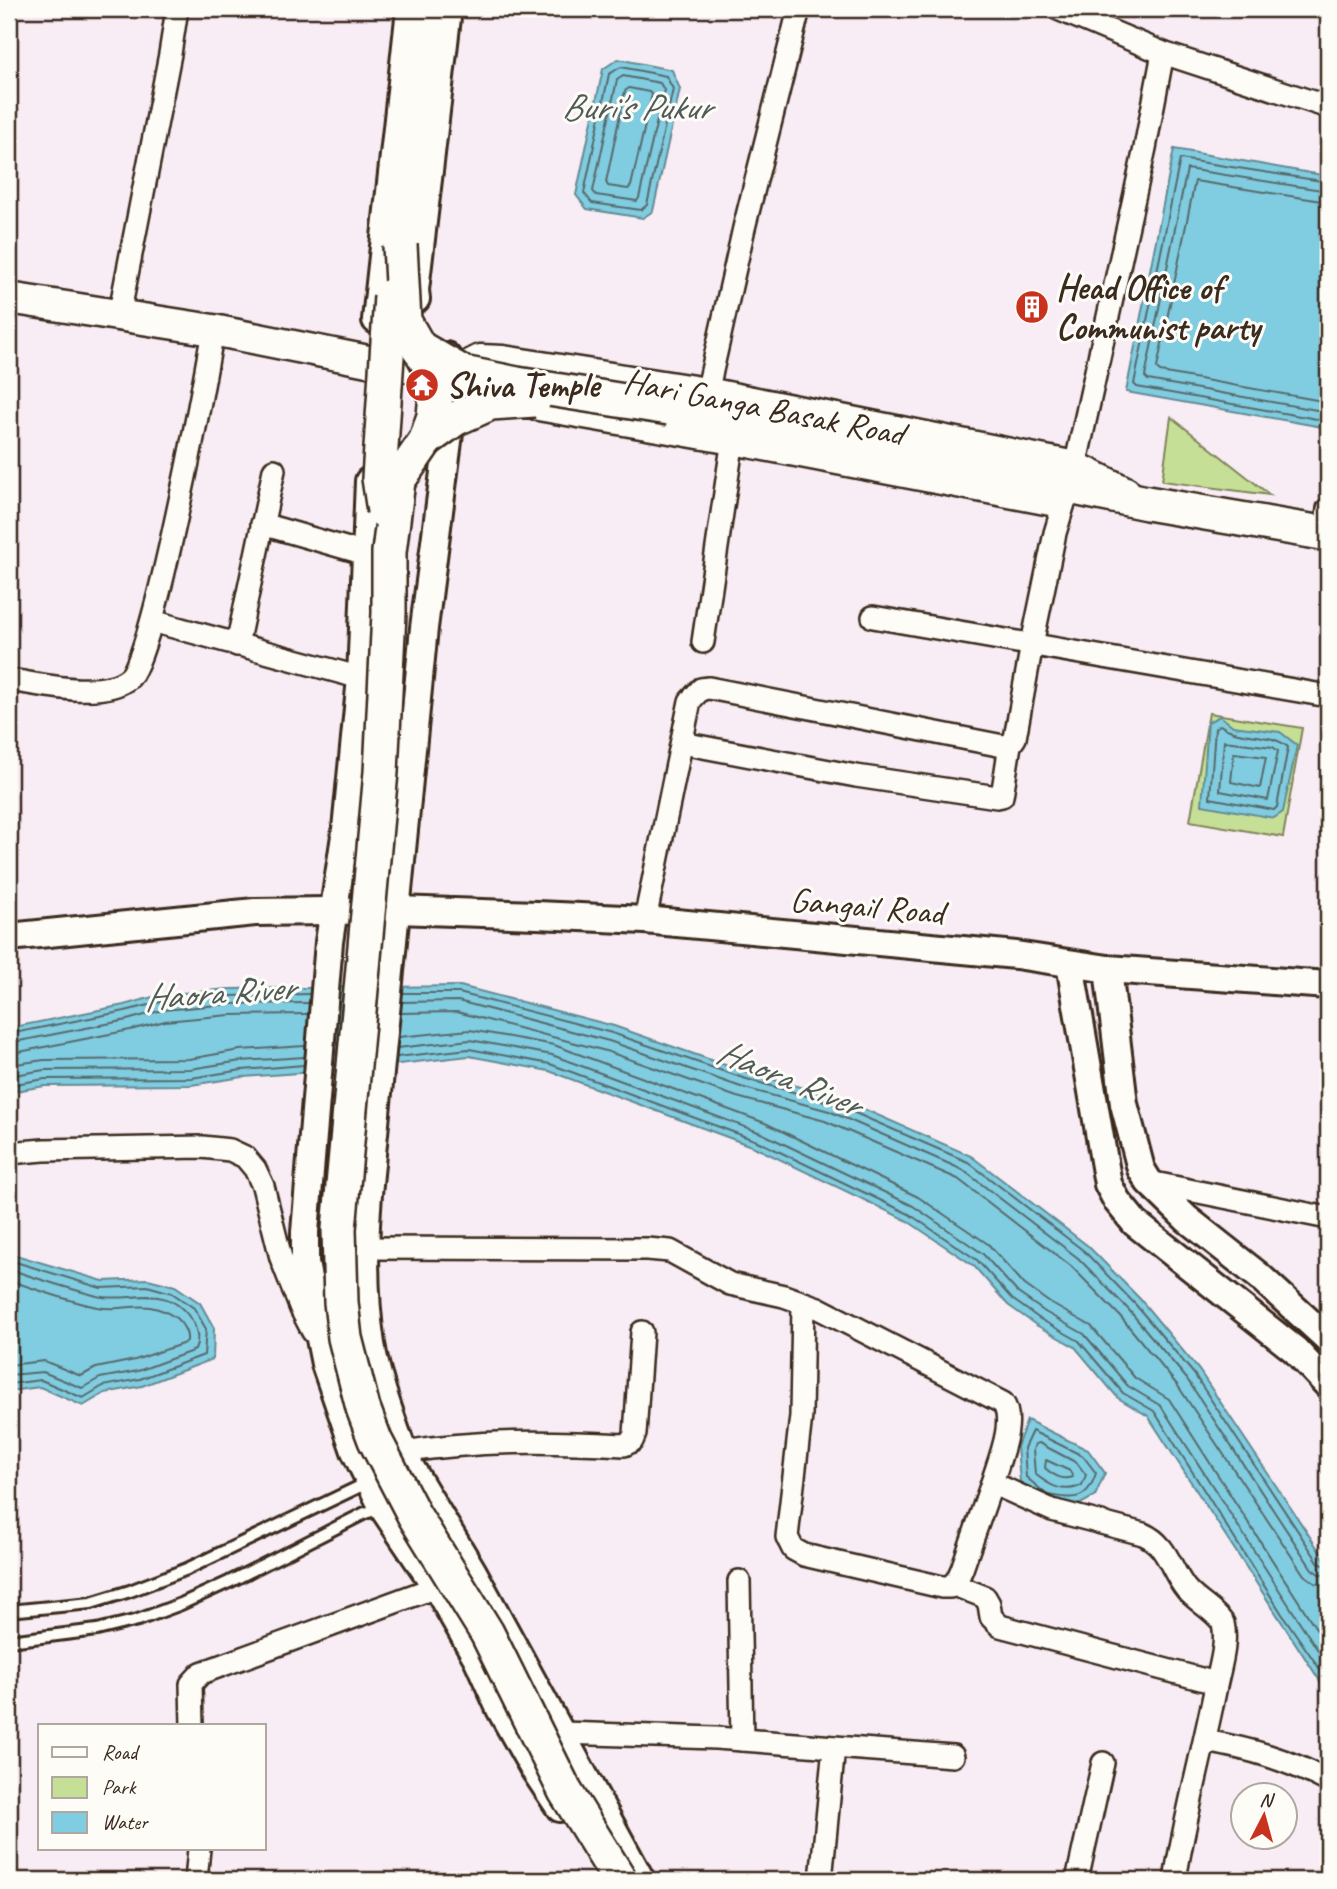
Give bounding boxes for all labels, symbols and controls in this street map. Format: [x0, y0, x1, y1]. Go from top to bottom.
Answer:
water label: Buri's Pukur [561, 83, 716, 130]
place label: Head Office of Communist party [1056, 265, 1264, 350]
building icon: Head Office of Communist party [1013, 288, 1051, 326]
street label: Hari Ganga Basak Road [620, 358, 913, 457]
place label: Shiva Temple [446, 363, 602, 408]
temple icon: Shiva Temple [403, 366, 441, 404]
street label: Gangail Road [788, 877, 951, 936]
water label: Haora River [142, 963, 301, 1021]
water label: Haora River [710, 1027, 873, 1129]
legend [38, 1724, 266, 1850]
text: Road [102, 1739, 141, 1765]
text: Park [102, 1774, 137, 1800]
north arrow [1228, 1780, 1298, 1850]
text: N [1259, 1788, 1276, 1813]
text: Water [102, 1809, 149, 1835]

